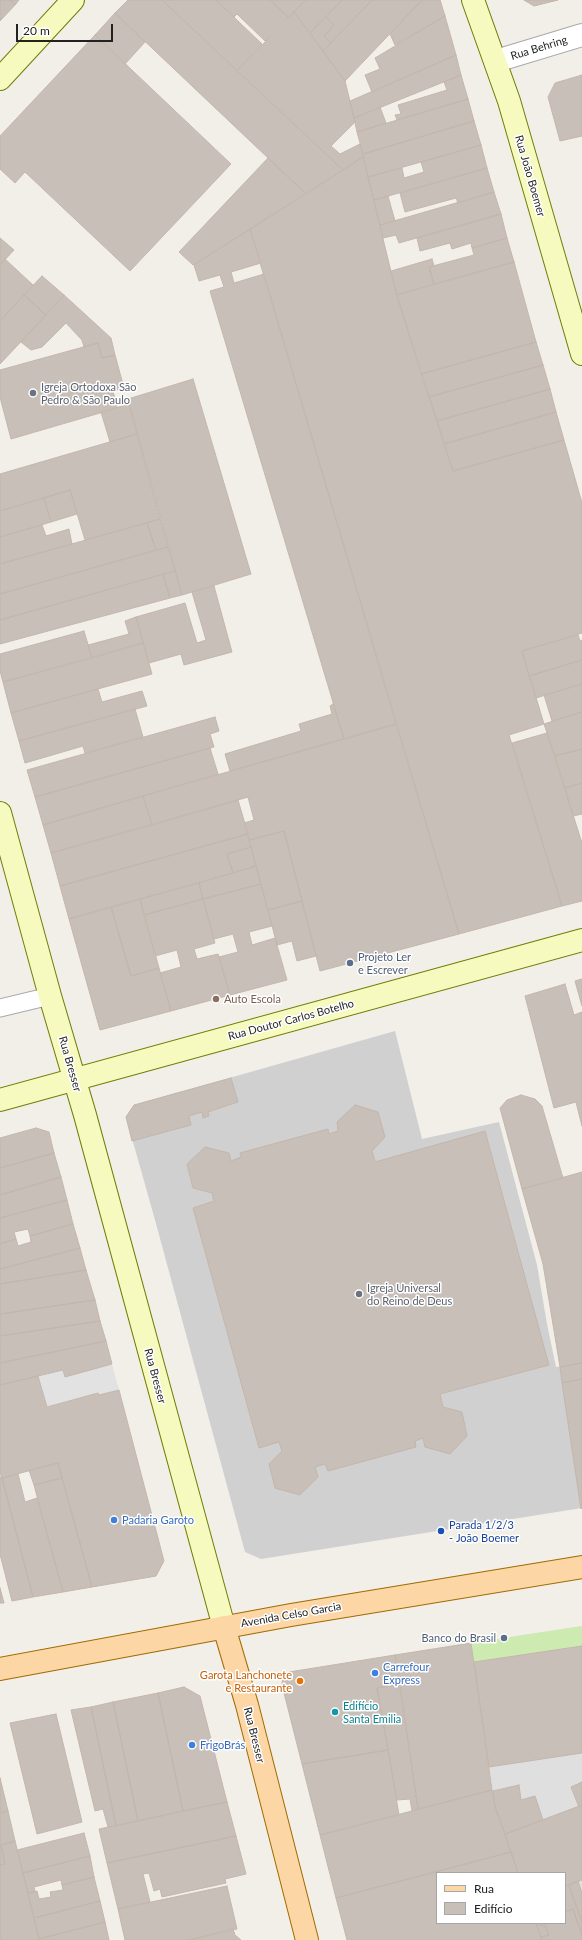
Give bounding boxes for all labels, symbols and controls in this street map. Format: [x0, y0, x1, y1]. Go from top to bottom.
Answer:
scale bar [18, 16, 115, 42]
text: 20 m [23, 23, 50, 38]
street label: Rua Behring [509, 33, 569, 63]
street label: Rua João Boemer [512, 134, 548, 218]
place label: Igreja Ortodoxa São Pedro & São Paulo [41, 380, 136, 406]
marker: Igreja Ortodoxa São Pedro & São Paulo [28, 388, 38, 398]
place label: Projeto Ler e Escrever [358, 950, 411, 976]
marker: Projeto Ler e Escrever [345, 958, 355, 968]
place label: Auto Escola [224, 992, 281, 1006]
marker: Auto Escola [211, 994, 221, 1004]
street label: Rua Doutor Carlos Botelho [227, 997, 355, 1043]
street label: Rua Bresser [56, 1035, 84, 1093]
place label: Igreja Universal do Reino de Deus [367, 1281, 452, 1307]
marker: Igreja Universal do Reino de Deus [354, 1289, 364, 1299]
street label: Rua Bresser [141, 1347, 169, 1405]
place label: Padaria Garoto [122, 1513, 194, 1527]
marker: Padaria Garoto [109, 1515, 119, 1525]
place label: Parada 1/2/3 - João Boemer [449, 1518, 519, 1544]
marker: Parada 1/2/3 - João Boemer [436, 1526, 446, 1536]
street label: Avenida Celso Garcia [240, 1600, 342, 1630]
place label: Banco do Brasil [422, 1631, 496, 1645]
marker: Banco do Brasil [499, 1633, 509, 1643]
place label: Carrefour Express [383, 1660, 429, 1686]
place label: Garota Lanchonete e Restaurante [200, 1668, 292, 1694]
marker: Carrefour Express [370, 1668, 380, 1678]
marker: Garota Lanchonete e Restaurante [295, 1676, 305, 1686]
place label: Edifício Santa Emilia [343, 1699, 401, 1725]
street label: Rua Bresser [241, 1706, 267, 1764]
marker: Edifício Santa Emilia [330, 1707, 340, 1717]
place label: FrigoBrás [200, 1738, 245, 1752]
marker: FrigoBrás [187, 1740, 197, 1750]
legend [436, 1872, 566, 1924]
text: Rua [474, 1881, 494, 1896]
text: Edifício [474, 1901, 513, 1916]

